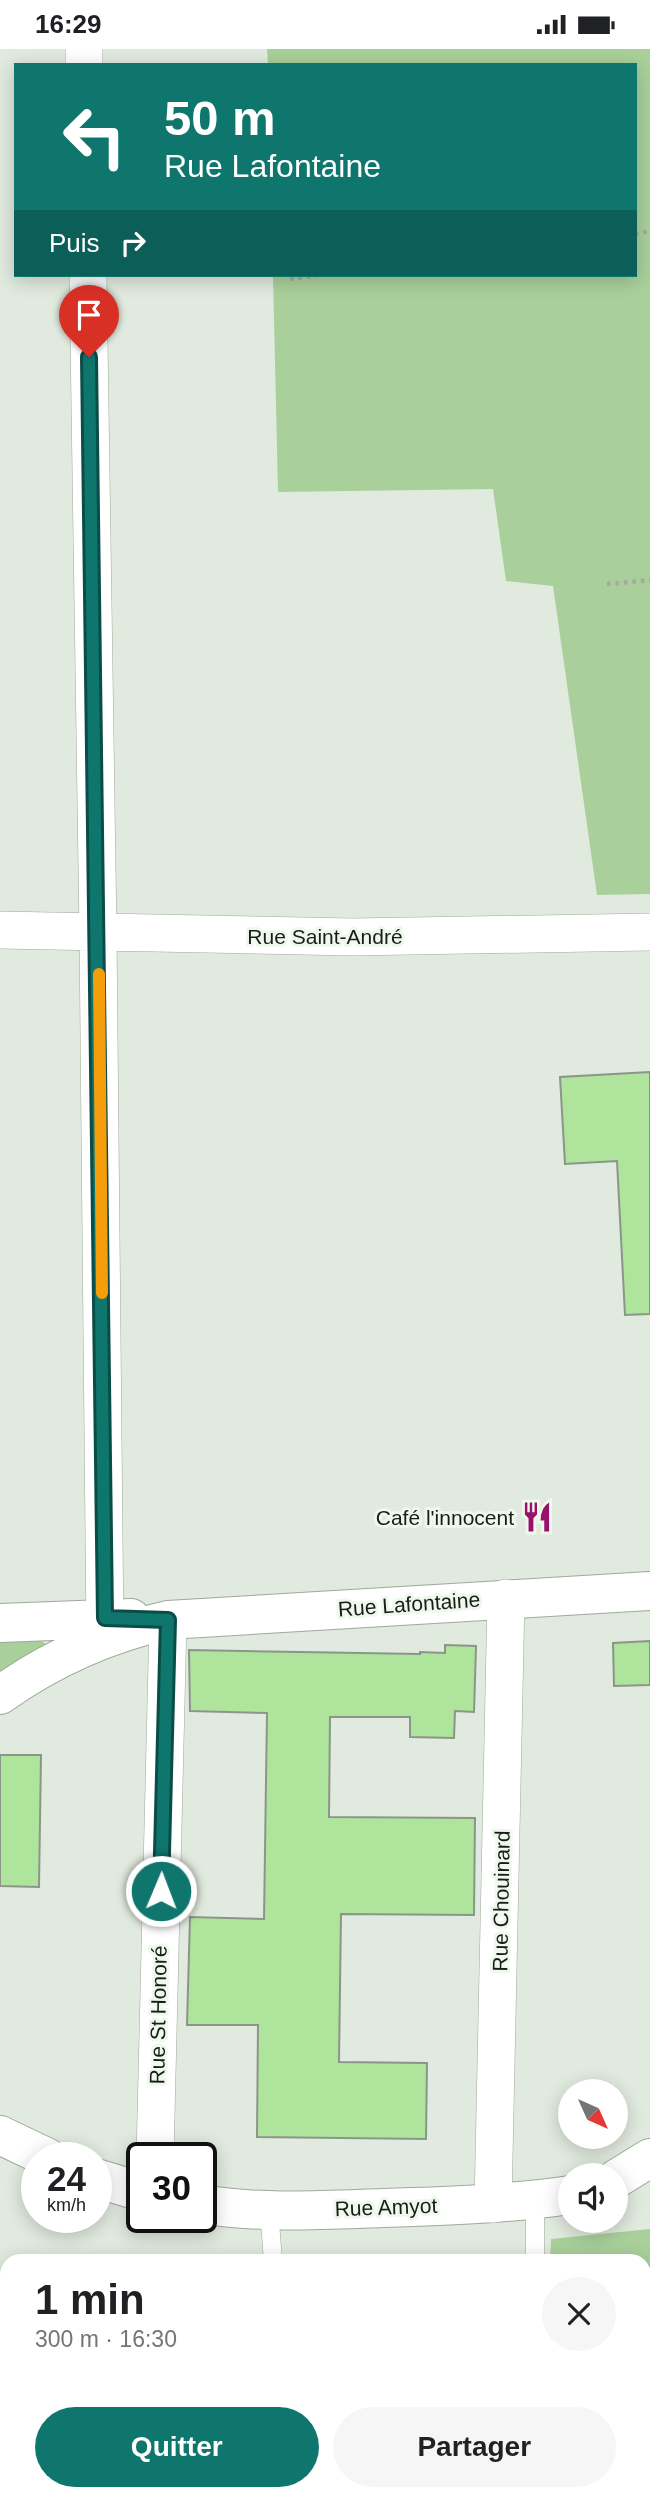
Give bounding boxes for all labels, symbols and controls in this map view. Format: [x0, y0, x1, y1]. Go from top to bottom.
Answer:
text: 16:29 [35, 9, 102, 39]
icon: left [49, 91, 140, 182]
text: 50 m [164, 91, 276, 145]
text: Rue Lafontaine [164, 148, 381, 184]
icon: right [114, 224, 152, 262]
text: Puis [49, 228, 100, 258]
pin [59, 285, 119, 357]
icon: arrive [70, 296, 108, 334]
street label: Rue Saint-André [247, 925, 403, 948]
restaurant icon: Café l'innocent [520, 1500, 554, 1534]
place label: Café l'innocent [376, 1506, 514, 1529]
street label: Rue Lafontaine [337, 1588, 481, 1620]
street label: Rue Chouinard [488, 1830, 514, 1972]
position arrow [124, 1854, 198, 1928]
street label: Rue St Honoré [145, 1945, 171, 2085]
north arrow [558, 2079, 628, 2149]
map controls [558, 2079, 628, 2233]
speed limit sign: 30 [126, 2142, 217, 2233]
text: 24 [47, 2159, 86, 2198]
button: sound [558, 2163, 628, 2233]
street label: Rue Amyot [334, 2194, 438, 2220]
text: km/h [47, 2195, 86, 2215]
text: 1 min [35, 2276, 145, 2323]
button: close [542, 2277, 616, 2351]
text: 300 m · 16:30 [35, 2326, 177, 2352]
button: Quitter [35, 2407, 319, 2487]
button: Partager [333, 2407, 616, 2487]

